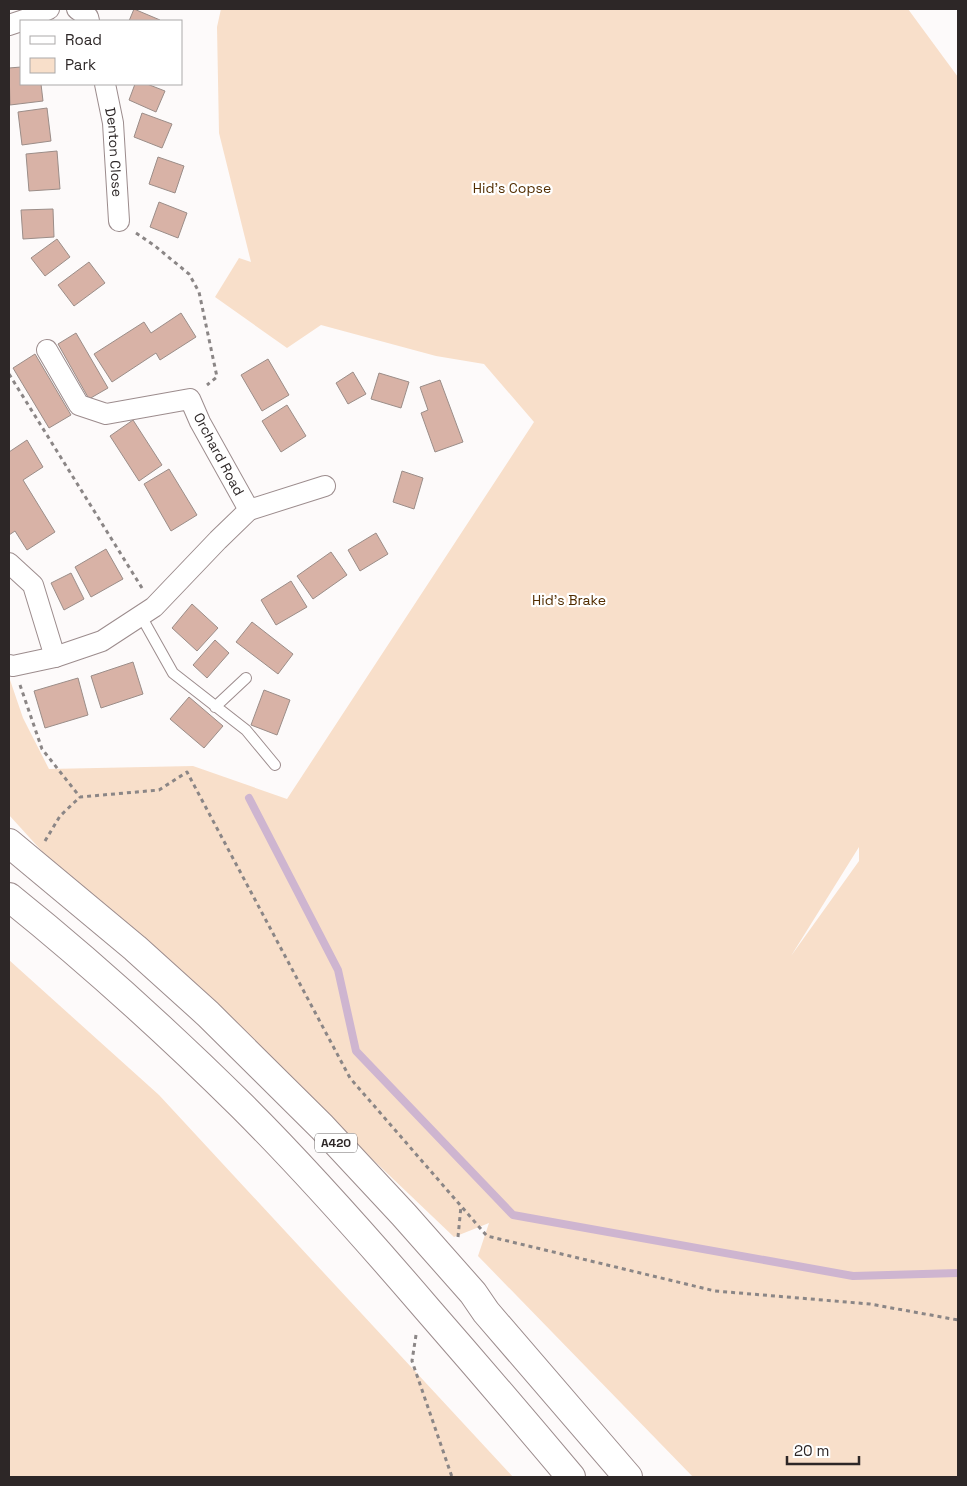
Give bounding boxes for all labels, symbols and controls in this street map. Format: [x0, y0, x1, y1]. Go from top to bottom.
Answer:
legend [20, 20, 182, 85]
text: Road [65, 30, 102, 49]
text: Park [65, 55, 96, 74]
street label: Denton Close [101, 106, 127, 198]
park label: Hid's Copse [473, 179, 551, 197]
street label: Orchard Road [190, 409, 248, 499]
park label: Hid's Brake [532, 591, 606, 609]
road number: A420 [315, 1134, 357, 1152]
scale bar [787, 1434, 860, 1466]
text: 20 m [794, 1441, 829, 1460]

